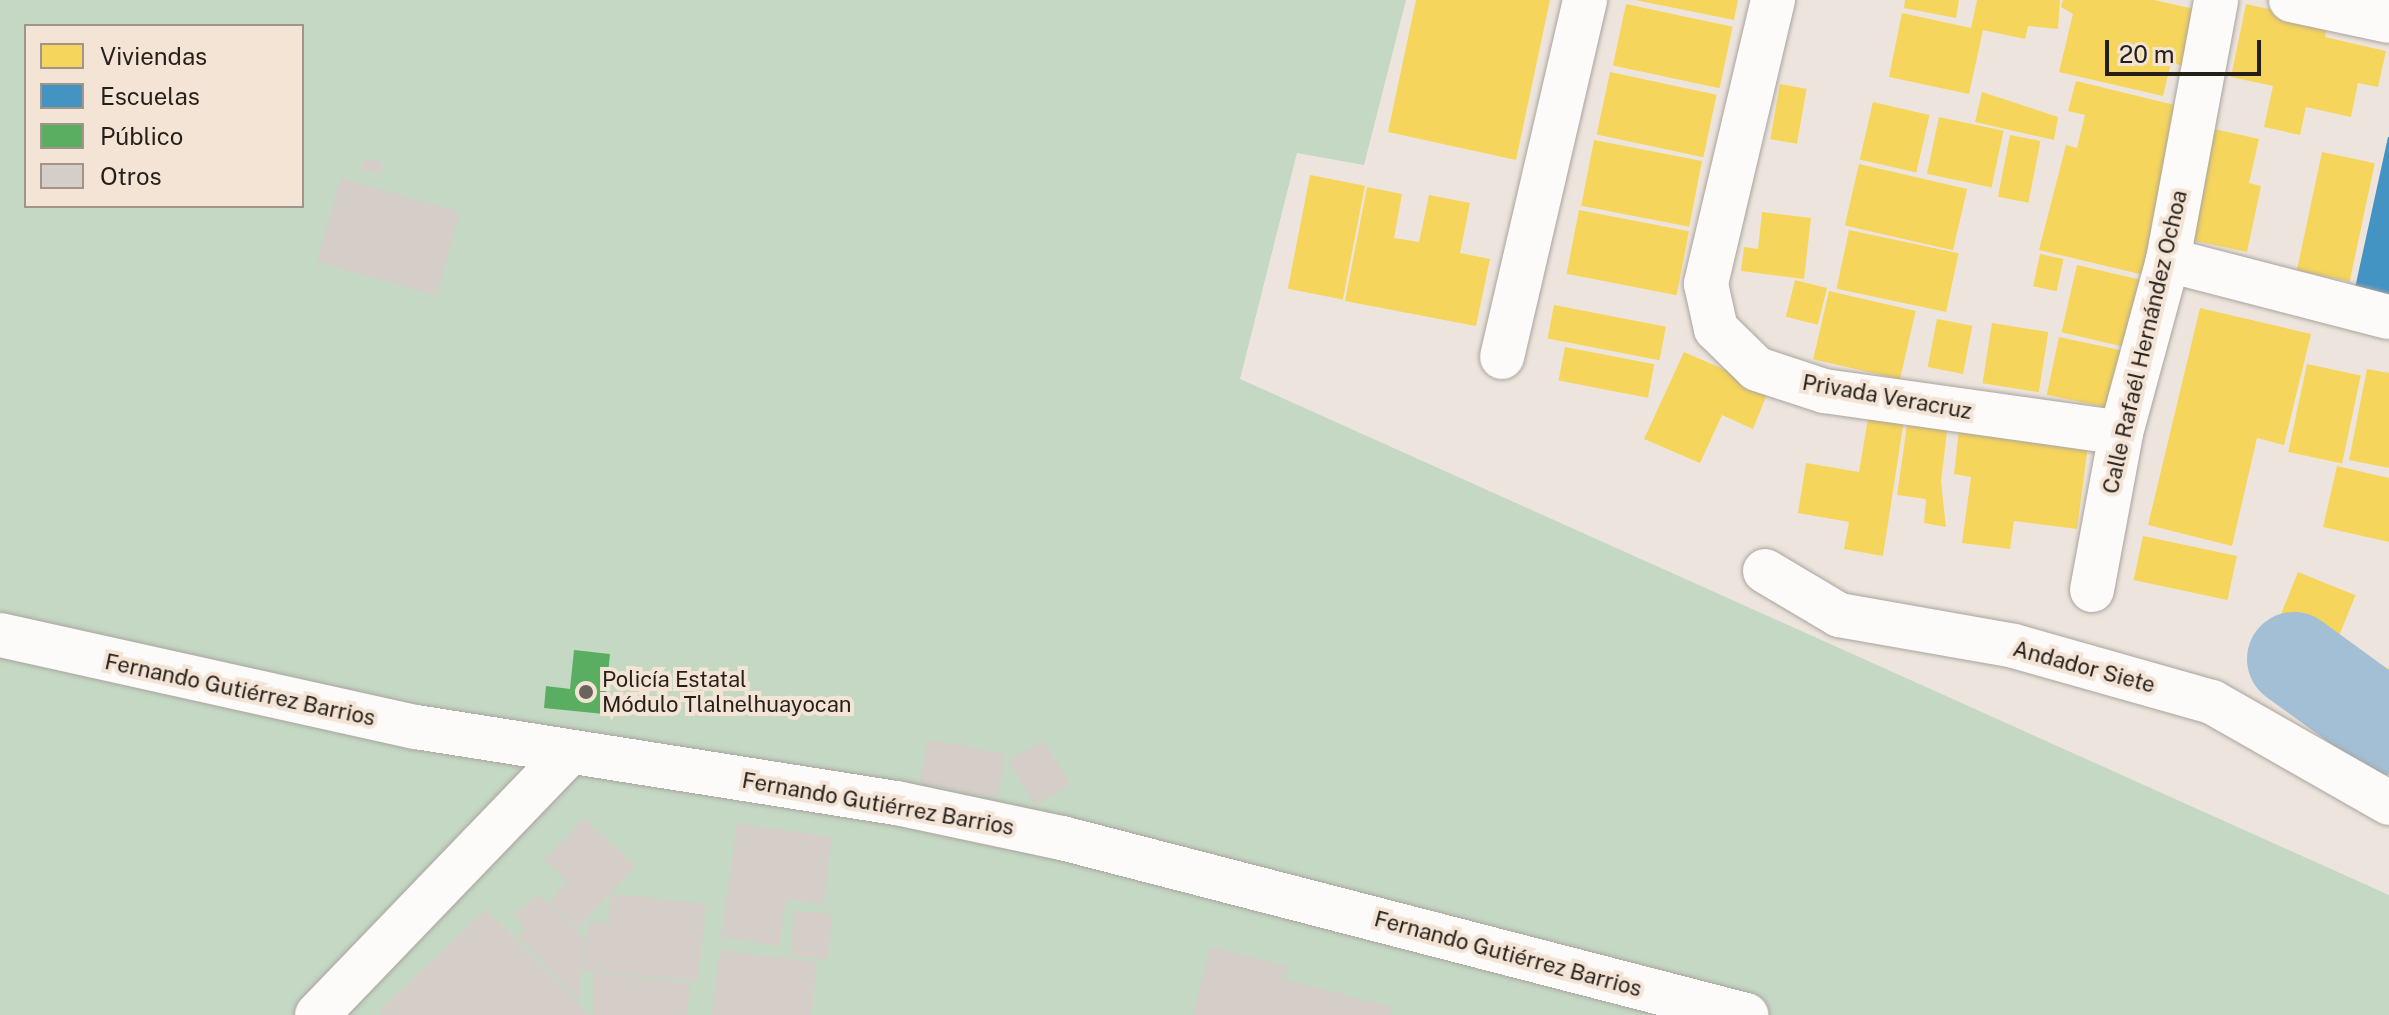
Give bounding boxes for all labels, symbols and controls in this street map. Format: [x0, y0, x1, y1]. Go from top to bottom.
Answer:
legend [24, 24, 304, 208]
scale bar [2109, 24, 2265, 74]
text: 20 m [2119, 40, 2175, 68]
text: Viviendas [100, 42, 207, 70]
text: Escuelas [100, 82, 200, 110]
text: Público [100, 122, 183, 150]
text: Otros [100, 162, 162, 190]
street label: Calle Rafaél Hernández Ochoa [2097, 188, 2193, 496]
street label: Privada Veracruz [1800, 369, 1974, 425]
street label: Andador Siete [2010, 635, 2158, 699]
street label: Fernando Gutiérrez Barrios [102, 648, 378, 732]
place label: Policía Estatal Módulo Tlalnelhuayocan [602, 666, 852, 718]
marker: Policía Estatal Módulo Tlalnelhuayocan [577, 683, 595, 701]
street label: Fernando Gutiérrez Barrios [740, 767, 1016, 841]
street label: Fernando Gutiérrez Barrios [1371, 906, 1645, 1002]

